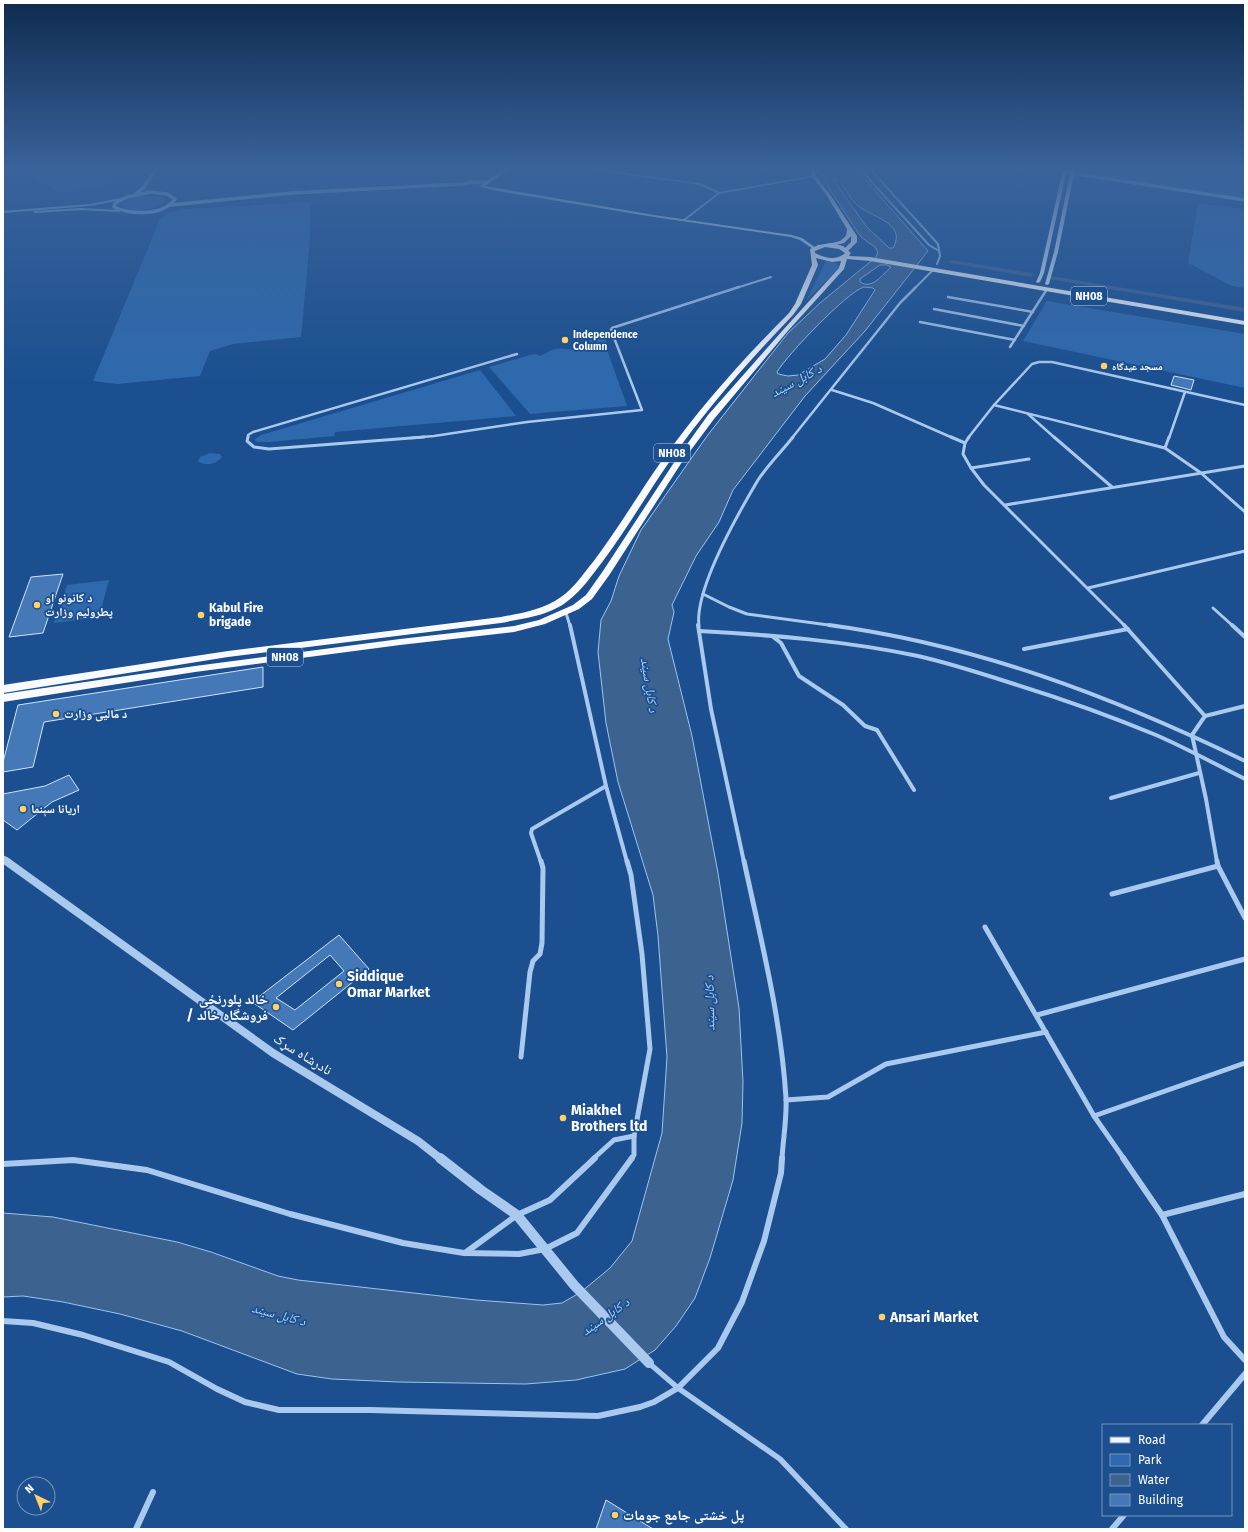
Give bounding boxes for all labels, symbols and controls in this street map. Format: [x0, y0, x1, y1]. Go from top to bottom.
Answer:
road number: NH08 [1071, 287, 1107, 305]
place label: Independence Column [573, 329, 638, 353]
marker: Independence Column [560, 335, 570, 345]
water label: د کابل سيند [768, 361, 825, 401]
marker: مسجد عیدگاه [1099, 361, 1109, 371]
place label: مسجد عیدگاه [1112, 361, 1163, 373]
road number: NH08 [654, 444, 690, 462]
place label: د کانونو او پطرولیم وزارت [45, 591, 113, 620]
marker: د کانونو او پطرولیم وزارت [32, 600, 42, 610]
place label: Kabul Fire brigade [209, 601, 264, 629]
marker: Kabul Fire brigade [196, 610, 206, 620]
road number: NH08 [267, 648, 303, 666]
water label: د کابل سيند [637, 657, 661, 714]
place label: د مالیی وزارت [64, 707, 127, 722]
marker: د مالیی وزارت [51, 709, 61, 719]
place label: اريانا سېنما [31, 802, 80, 817]
marker: اريانا سېنما [18, 804, 28, 814]
place label: Siddique Omar Market [347, 968, 431, 1001]
water label: د کابل سيند [702, 975, 718, 1031]
marker: Siddique Omar Market [334, 979, 344, 989]
place label: خالد پلورنځی / فروشگاه خالد [186, 991, 268, 1024]
marker: خالد پلورنځی / فروشگاه خالد [271, 1002, 281, 1012]
street label: نادرشاه سړک [270, 1030, 335, 1079]
place label: Miakhel Brothers ltd [571, 1102, 647, 1135]
marker: Miakhel Brothers ltd [558, 1113, 568, 1123]
water label: د کابل سيند [578, 1294, 633, 1339]
water label: د کابل سيند [250, 1300, 308, 1330]
place label: Ansari Market [889, 1309, 979, 1326]
marker: Ansari Market [877, 1312, 887, 1322]
legend [1102, 1424, 1232, 1516]
text: Road [1138, 1433, 1166, 1447]
text: Park [1138, 1453, 1162, 1467]
text: Water [1138, 1473, 1170, 1487]
north arrow [16, 1476, 56, 1516]
text: N [22, 1482, 37, 1496]
text: Building [1138, 1493, 1184, 1507]
place label: پل خشتی جامع جومات [623, 1507, 744, 1525]
marker: پل خشتی جامع جومات [610, 1510, 620, 1520]

